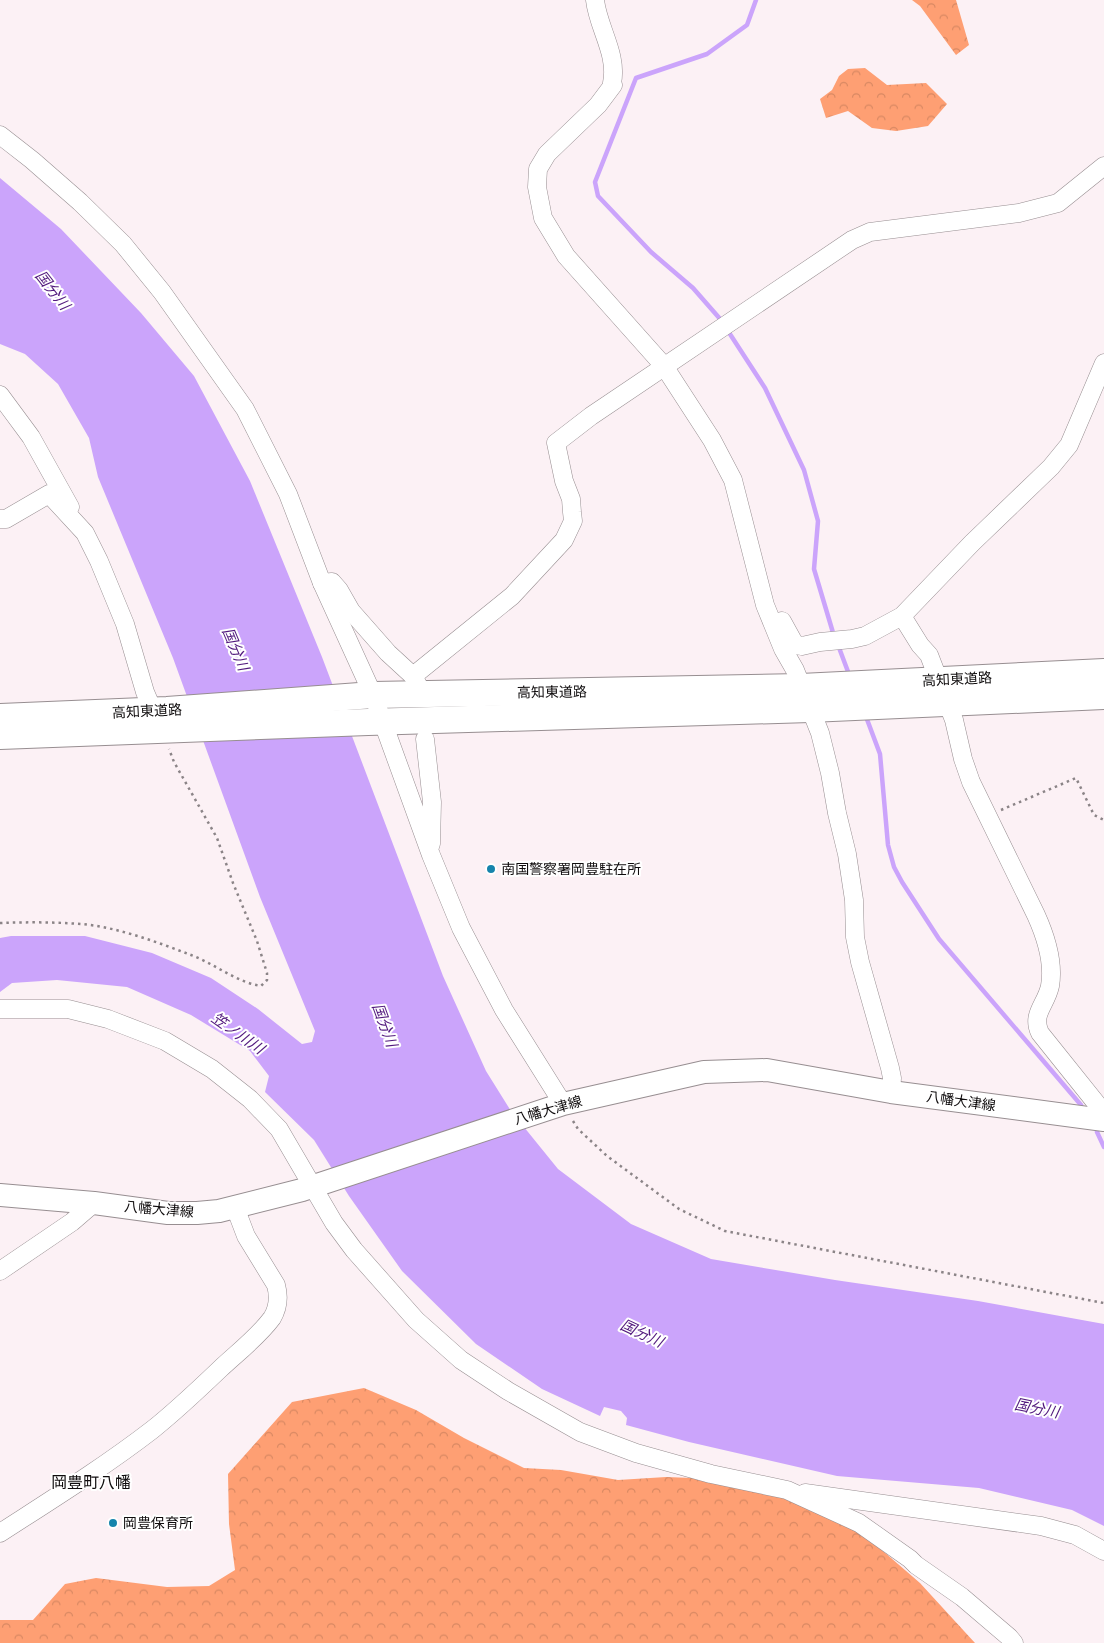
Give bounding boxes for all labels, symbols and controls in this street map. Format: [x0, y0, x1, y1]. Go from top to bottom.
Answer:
water label: 国分川 [32, 266, 76, 315]
water label: 国分川 [218, 625, 254, 675]
street label: 高知東道路 [922, 668, 992, 690]
street label: 高知東道路 [517, 682, 587, 702]
street label: 高知東道路 [112, 700, 182, 722]
place label: 南国警察署岡豊駐在所 [501, 860, 641, 878]
marker: 南国警察署岡豊駐在所 [485, 863, 497, 875]
water label: 国分川 [368, 1001, 402, 1051]
water label: 笠ノ川川 [208, 1008, 270, 1059]
street label: 八幡大津線 [925, 1087, 997, 1115]
street label: 八幡大津線 [512, 1092, 584, 1128]
street label: 八幡大津線 [123, 1197, 195, 1221]
water label: 国分川 [618, 1315, 668, 1352]
water label: 国分川 [1013, 1394, 1063, 1422]
district label: 岡豊町八幡 [51, 1472, 131, 1492]
place label: 岡豊保育所 [123, 1514, 193, 1532]
marker: 岡豊保育所 [107, 1517, 119, 1529]

